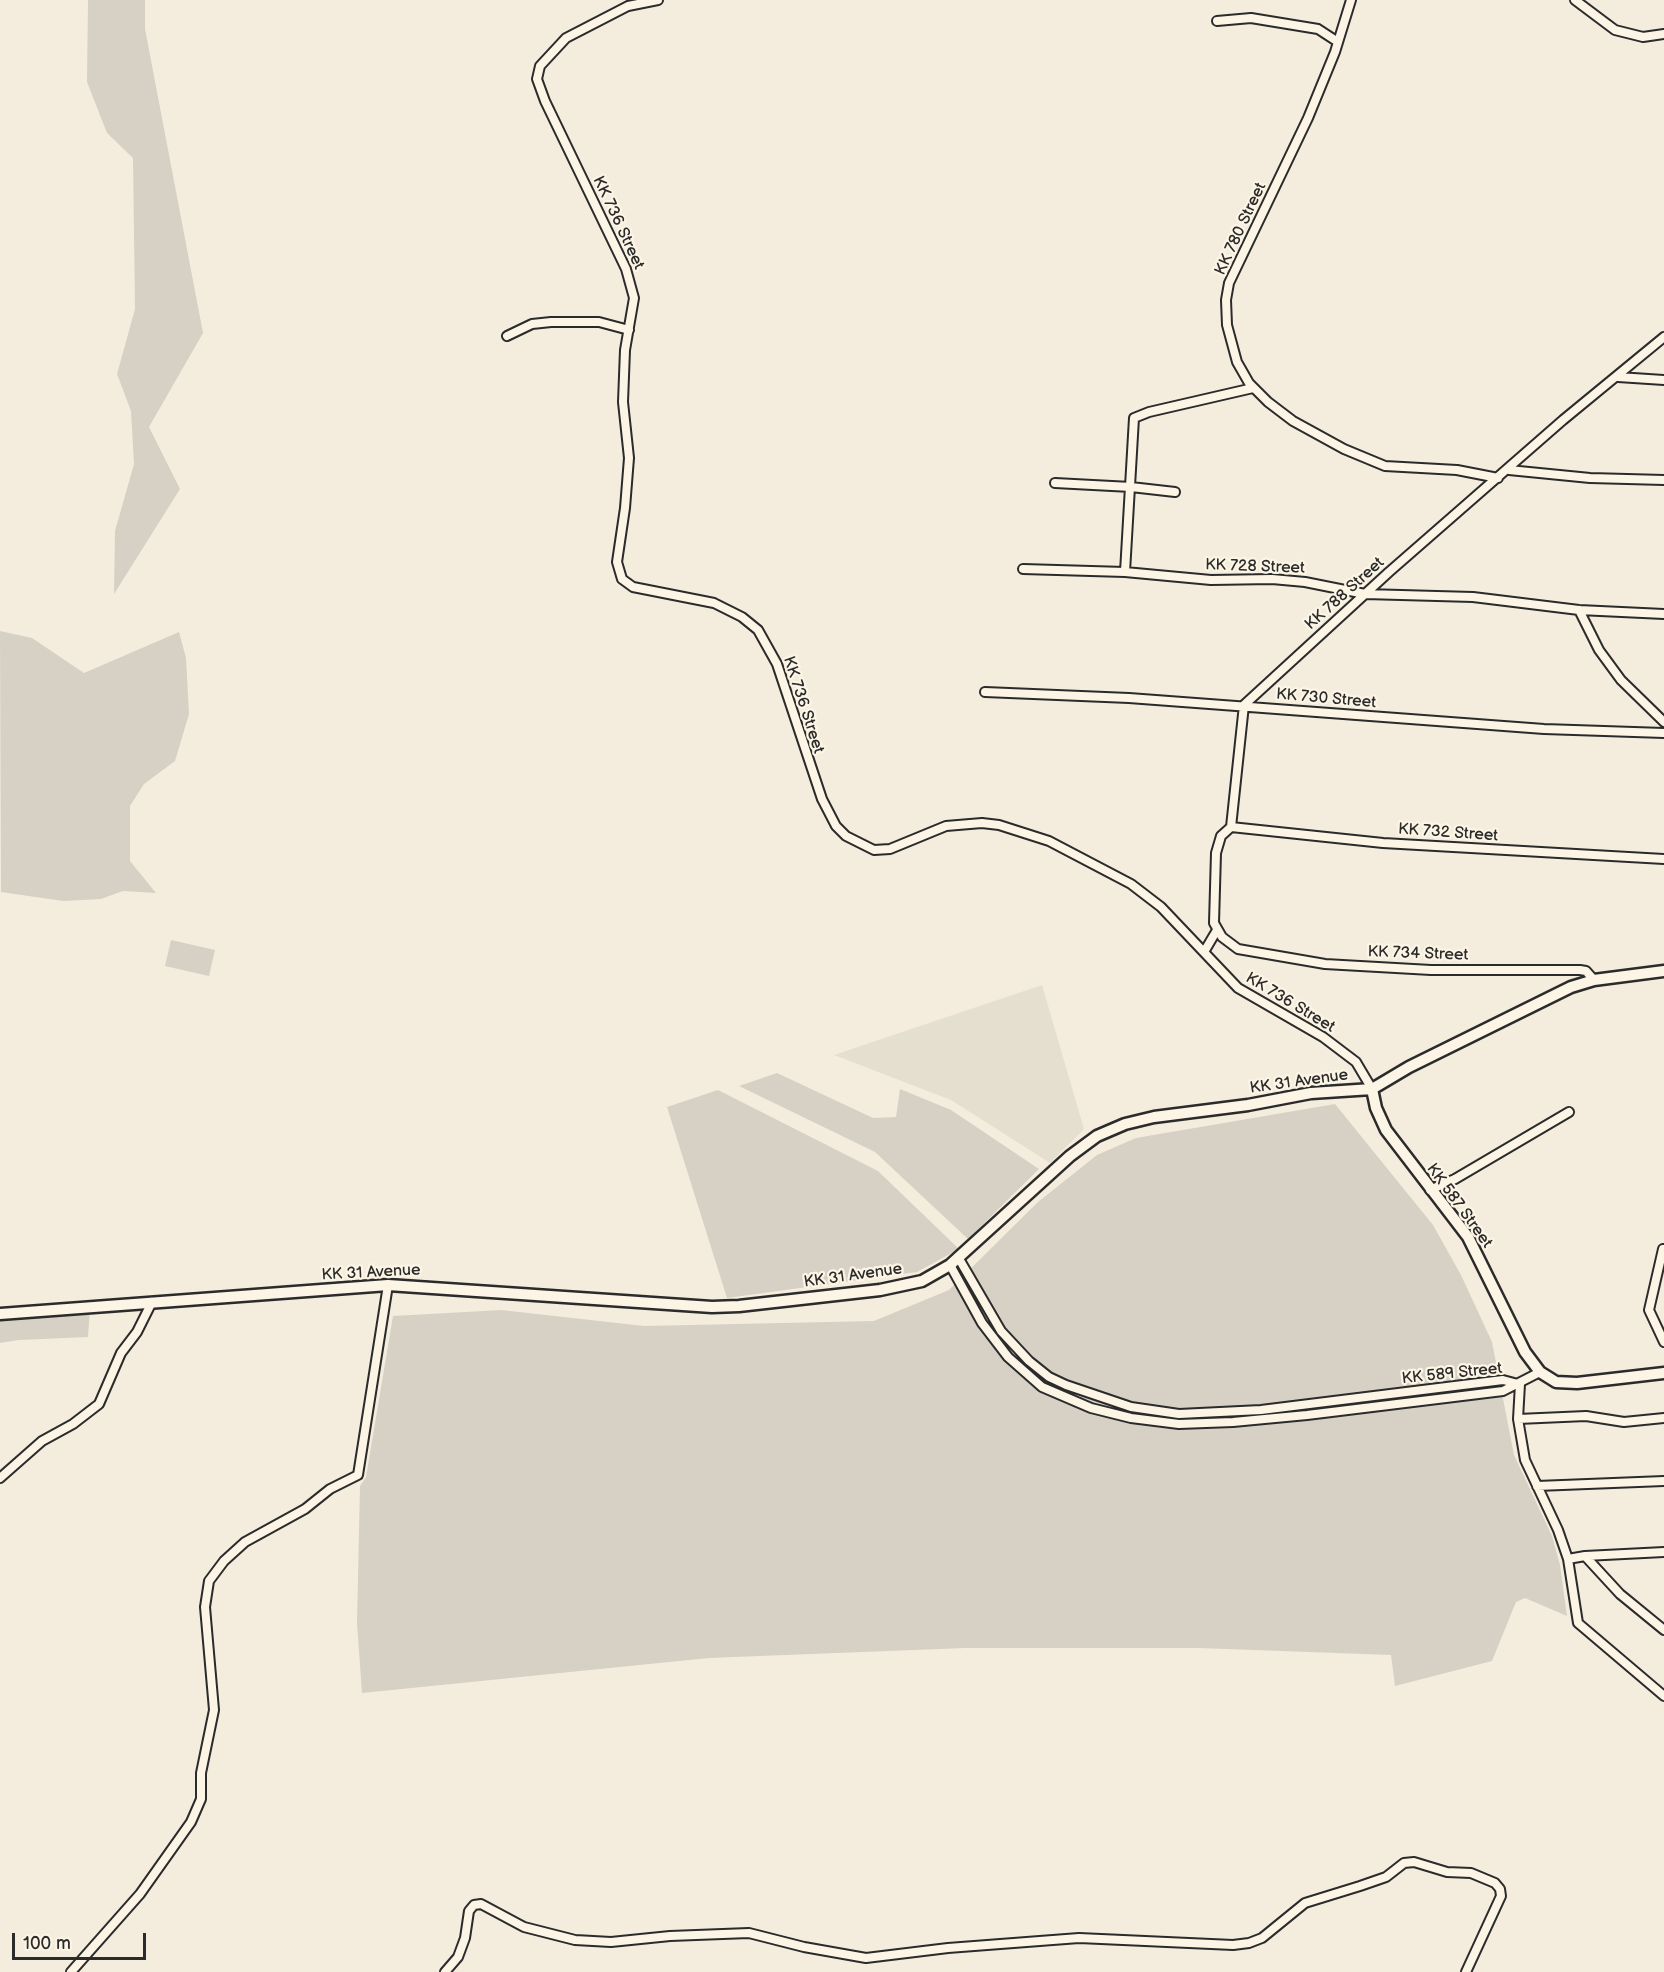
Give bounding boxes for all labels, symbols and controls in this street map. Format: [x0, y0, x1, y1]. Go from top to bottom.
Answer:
street label: KK 736 Street [588, 173, 648, 273]
street label: KK 780 Street [1211, 180, 1271, 278]
street label: KK 788 Street [1302, 554, 1388, 634]
street label: KK 728 Street [1205, 556, 1305, 578]
street label: KK 736 Street [778, 654, 828, 756]
street label: KK 730 Street [1275, 685, 1377, 713]
street label: KK 732 Street [1397, 820, 1499, 846]
street label: KK 734 Street [1367, 943, 1469, 965]
street label: KK 736 Street [1242, 969, 1338, 1037]
street label: KK 31 Avenue [1249, 1066, 1349, 1098]
street label: KK 587 Street [1422, 1160, 1496, 1252]
street label: KK 31 Avenue [803, 1260, 903, 1292]
street label: KK 31 Avenue [321, 1261, 421, 1285]
street label: KK 589 Street [1401, 1359, 1503, 1389]
scale bar [15, 1921, 148, 1959]
text: 100 m [23, 1933, 71, 1954]

